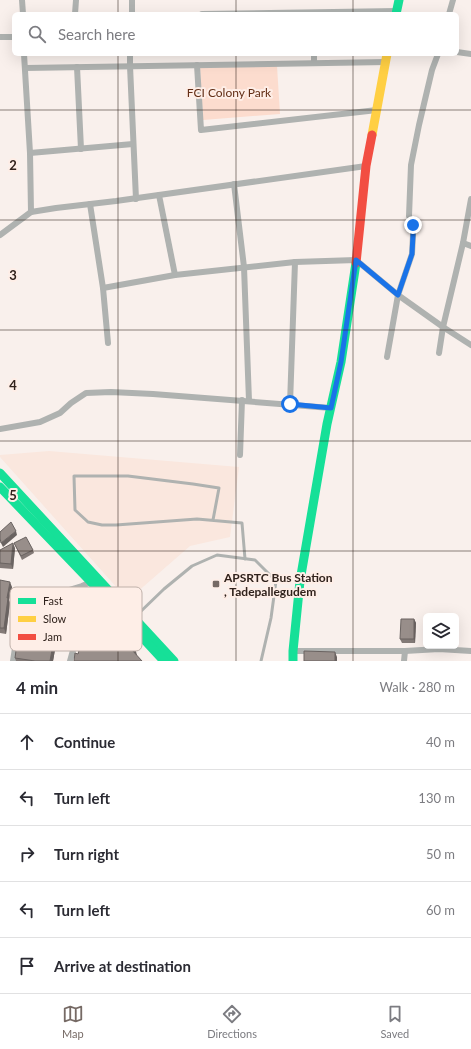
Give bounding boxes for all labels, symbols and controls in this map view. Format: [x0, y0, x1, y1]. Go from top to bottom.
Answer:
search box [12, 12, 459, 56]
icon: search [26, 23, 48, 45]
text: Search here [58, 25, 135, 43]
park label: FCI Colony Park [187, 85, 272, 100]
text: 2 [9, 157, 17, 173]
route end [404, 216, 422, 234]
text: 3 [9, 267, 17, 283]
text: 4 [9, 377, 17, 393]
route start [281, 395, 299, 413]
text: 5 [9, 487, 17, 503]
place label: APSRTC Bus Station , Tadepallegudem [223, 570, 333, 599]
marker: APSRTC Bus Station , Tadepallegudem [211, 579, 221, 589]
legend [10, 587, 142, 651]
text: Fast [43, 594, 63, 607]
text: Slow [43, 612, 67, 625]
map controls [423, 613, 459, 649]
button: layers [423, 613, 459, 649]
text: Jam [43, 630, 62, 643]
text: 4 min [16, 677, 58, 698]
text: Walk · 280 m [379, 679, 455, 695]
icon: ahead [16, 731, 38, 753]
text: Continue [54, 733, 115, 751]
text: 40 m [426, 734, 455, 750]
icon: left [16, 787, 38, 809]
text: Turn left [54, 789, 110, 807]
text: 130 m [418, 790, 455, 806]
icon: right [16, 843, 38, 865]
text: Turn right [54, 845, 119, 863]
text: 50 m [426, 846, 455, 862]
icon: left [16, 899, 38, 921]
text: Turn left [54, 901, 110, 919]
text: 60 m [426, 902, 455, 918]
icon: arrive [16, 955, 38, 977]
text: Arrive at destination [54, 957, 191, 975]
tab: Map [62, 1003, 84, 1040]
tab: Directions [207, 1003, 257, 1040]
tab: Saved [380, 1003, 409, 1040]

